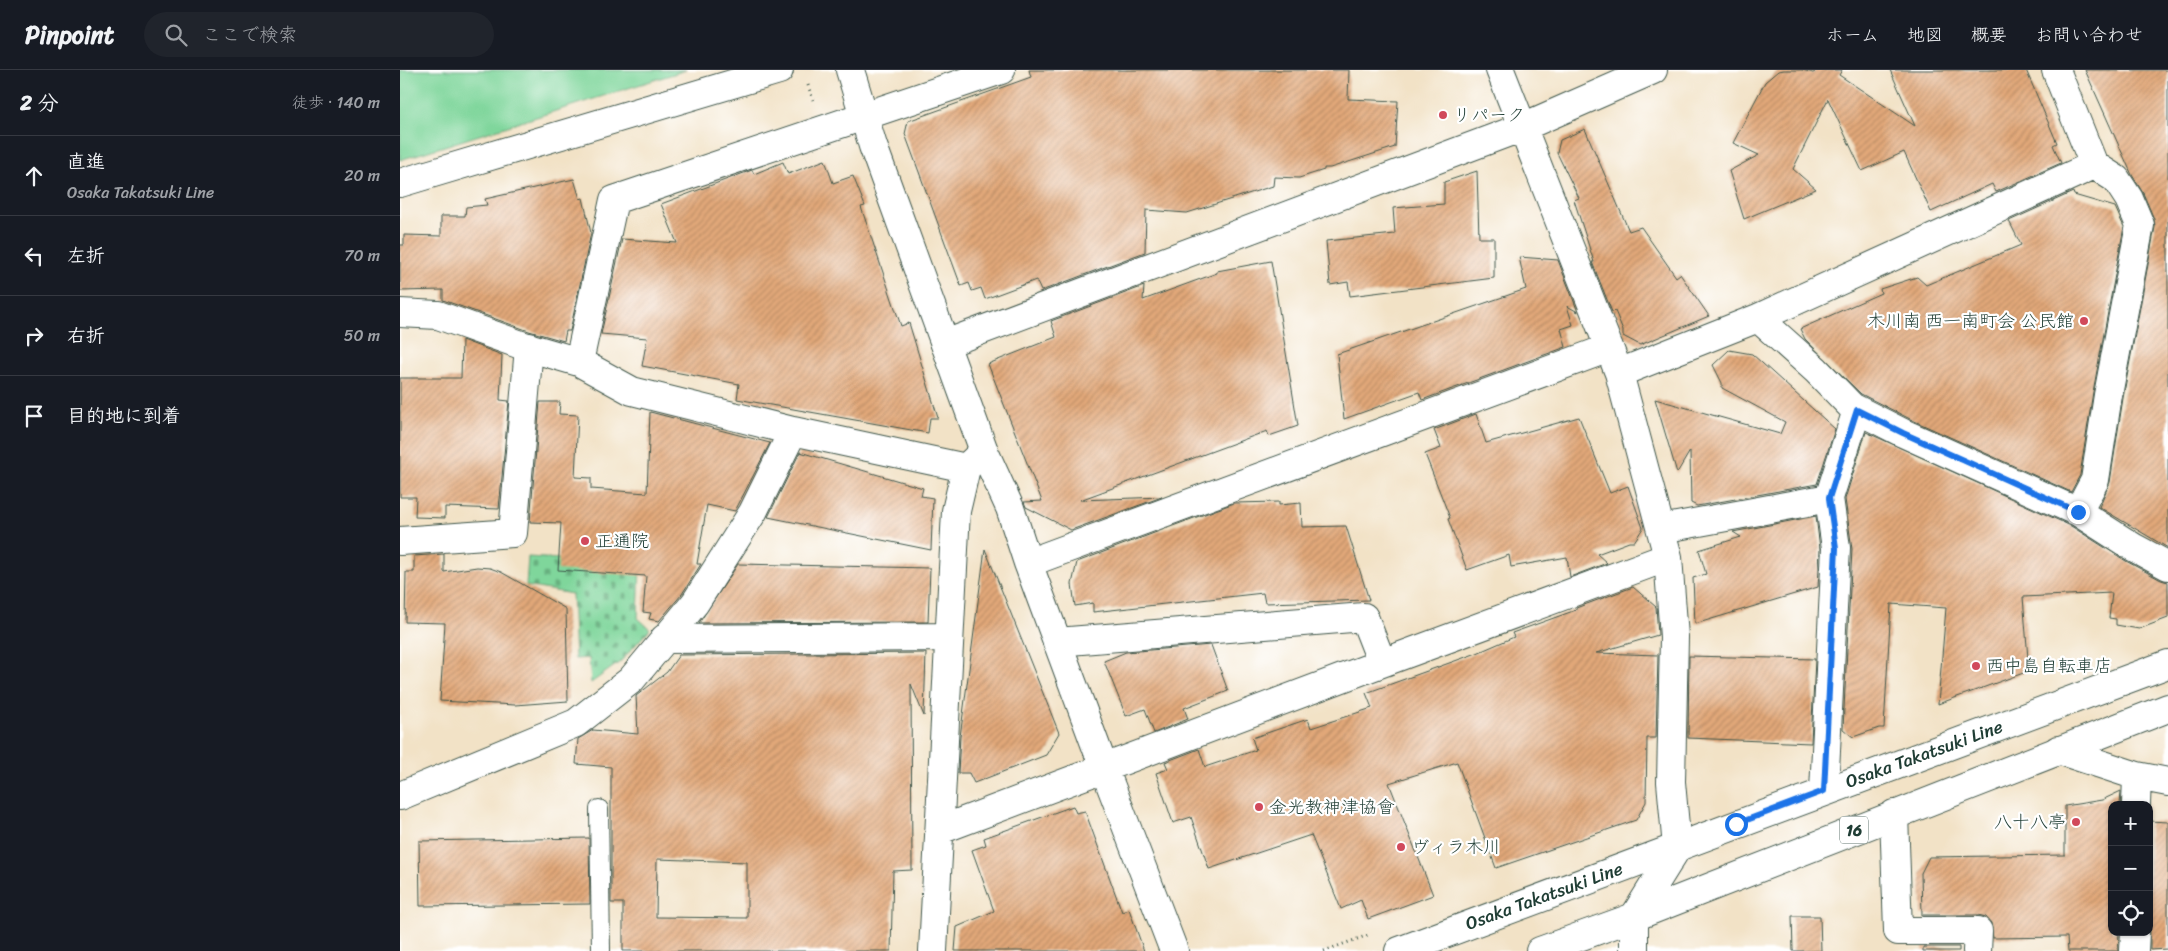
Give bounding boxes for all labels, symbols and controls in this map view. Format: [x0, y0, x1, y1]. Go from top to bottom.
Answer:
search box [144, 12, 494, 57]
text: Pinpoint [25, 14, 114, 56]
text: ここで検索 [202, 18, 297, 51]
text: ホーム [1826, 19, 1879, 51]
text: 地図 [1907, 19, 1943, 51]
text: 概要 [1971, 19, 2007, 51]
text: お問い合わせ [2035, 19, 2143, 51]
icon: search [162, 21, 190, 49]
text: 2 分 [20, 84, 59, 122]
text: 徒歩 · 140 m [292, 88, 380, 117]
place label: リパーク [1453, 99, 1525, 131]
marker: リパーク [1437, 109, 1449, 121]
text: 直進 [67, 145, 105, 178]
text: 20 m [344, 161, 380, 190]
icon: ahead [20, 162, 48, 190]
text: Osaka Takatsuki Line [67, 178, 214, 207]
text: 左折 [67, 239, 105, 272]
text: 70 m [344, 241, 380, 270]
icon: left [20, 242, 48, 270]
place label: 木川南 西一南町会 公民館 [1867, 305, 2074, 337]
marker: 木川南 西一南町会 公民館 [2078, 315, 2090, 327]
text: 右折 [67, 319, 105, 352]
text: 50 m [344, 321, 380, 350]
icon: right [20, 322, 48, 350]
text: 目的地に到着 [67, 399, 181, 432]
icon: arrive [20, 402, 48, 430]
route end [2067, 501, 2090, 524]
place label: 正通院 [595, 525, 649, 557]
marker: 正通院 [579, 535, 591, 547]
place label: 西中島自転車店 [1986, 650, 2112, 682]
marker: 西中島自転車店 [1970, 660, 1982, 672]
street label: Osaka Takatsuki Line [1841, 711, 2007, 797]
place label: 金光教神津協會 [1269, 791, 1395, 823]
marker: 金光教神津協會 [1253, 801, 1265, 813]
map controls [2108, 801, 2153, 936]
button: + [2108, 801, 2153, 846]
place label: 八十八亭 [1994, 806, 2066, 838]
route start [1725, 813, 1748, 836]
road number: 16 [1840, 816, 1868, 844]
marker: 八十八亭 [2070, 816, 2082, 828]
place label: ヴィラ木川 [1411, 831, 1501, 863]
marker: ヴィラ木川 [1395, 841, 1407, 853]
button: − [2108, 846, 2153, 891]
street label: Osaka Takatsuki Line [1461, 853, 1627, 939]
button: locate [2108, 891, 2153, 936]

